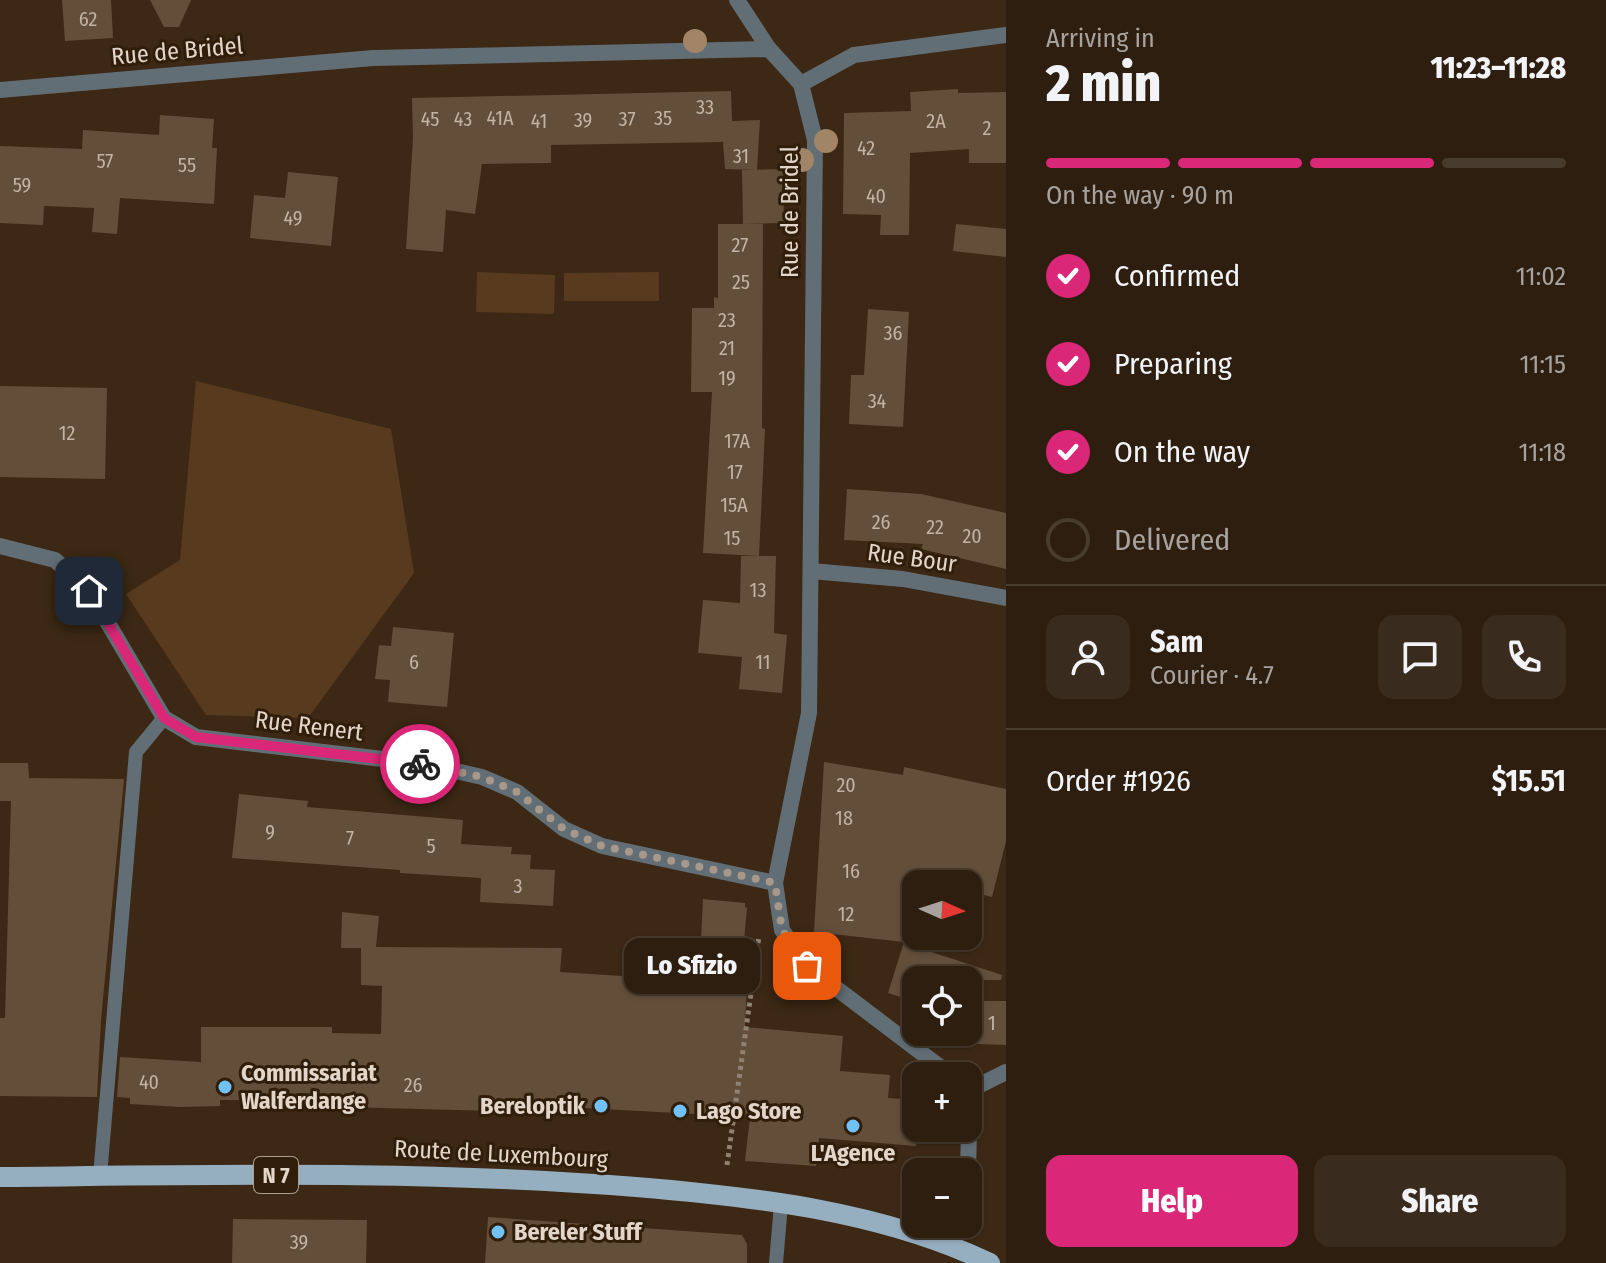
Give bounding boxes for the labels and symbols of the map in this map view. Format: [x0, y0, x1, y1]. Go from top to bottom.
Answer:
house number: 62 [79, 7, 97, 31]
street label: Rue de Bridel [110, 31, 244, 71]
house number: 33 [696, 95, 714, 119]
house number: 41A [487, 106, 514, 130]
house number: 35 [654, 106, 672, 130]
house number: 45 [421, 107, 439, 131]
house number: 43 [454, 107, 472, 131]
house number: 37 [618, 107, 636, 131]
house number: 39 [574, 108, 592, 132]
house number: 41 [531, 109, 547, 133]
house number: 2A [926, 109, 946, 133]
house number: 2 [983, 116, 992, 140]
house number: 42 [857, 136, 875, 160]
house number: 31 [733, 144, 749, 168]
street label: Rue de Bridel [776, 146, 804, 278]
house number: 57 [97, 149, 113, 173]
house number: 55 [178, 153, 196, 177]
house number: 59 [13, 173, 31, 197]
house number: 40 [866, 184, 886, 208]
house number: 49 [283, 206, 303, 230]
house number: 27 [732, 233, 748, 257]
house number: 25 [732, 270, 750, 294]
house number: 23 [718, 308, 736, 332]
house number: 36 [884, 321, 903, 345]
house number: 21 [719, 336, 735, 360]
house number: 19 [718, 366, 736, 390]
house number: 34 [868, 389, 887, 413]
house number: 12 [59, 421, 75, 445]
house number: 17A [724, 429, 750, 453]
house number: 17 [727, 460, 743, 484]
house number: 15A [720, 493, 748, 517]
house number: 26 [872, 510, 890, 534]
house number: 22 [926, 515, 944, 539]
house number: 20 [962, 524, 982, 548]
house number: 15 [724, 526, 740, 550]
street label: Rue Bour [866, 538, 959, 578]
pin [55, 557, 123, 625]
house number: 13 [750, 578, 766, 602]
house number: 6 [409, 650, 419, 674]
house number: 11 [755, 650, 771, 674]
street label: Rue Renert [253, 705, 365, 747]
courier [380, 724, 460, 804]
house number: 20 [836, 773, 856, 797]
house number: 18 [835, 806, 853, 830]
house number: 9 [265, 820, 275, 844]
house number: 7 [346, 826, 354, 850]
house number: 5 [426, 834, 436, 858]
house number: 16 [842, 859, 860, 883]
north arrow [902, 870, 982, 950]
house number: 3 [513, 874, 523, 898]
house number: 12 [838, 902, 854, 926]
pin [773, 932, 841, 1000]
callout: Lo Sfizio [623, 938, 759, 994]
house number: 1 [988, 1011, 996, 1035]
place label: Commissariat Walferdange [241, 1059, 377, 1115]
house number: 40 [139, 1070, 159, 1094]
house number: 26 [404, 1073, 422, 1097]
marker: Commissariat Walferdange [216, 1078, 234, 1096]
place label: Bereloptik [480, 1092, 586, 1120]
marker: Bereloptik [592, 1097, 610, 1115]
place label: Lago Store [696, 1097, 802, 1125]
marker: Lago Store [671, 1102, 689, 1120]
marker: L'Agence [844, 1117, 862, 1135]
street label: Route de Luxembourg [393, 1134, 609, 1174]
place label: L'Agence [811, 1139, 895, 1167]
road number: N 7 [254, 1157, 298, 1193]
place label: Bereler Stuff [514, 1218, 643, 1246]
marker: Bereler Stuff [489, 1223, 507, 1241]
house number: 39 [290, 1230, 308, 1254]

